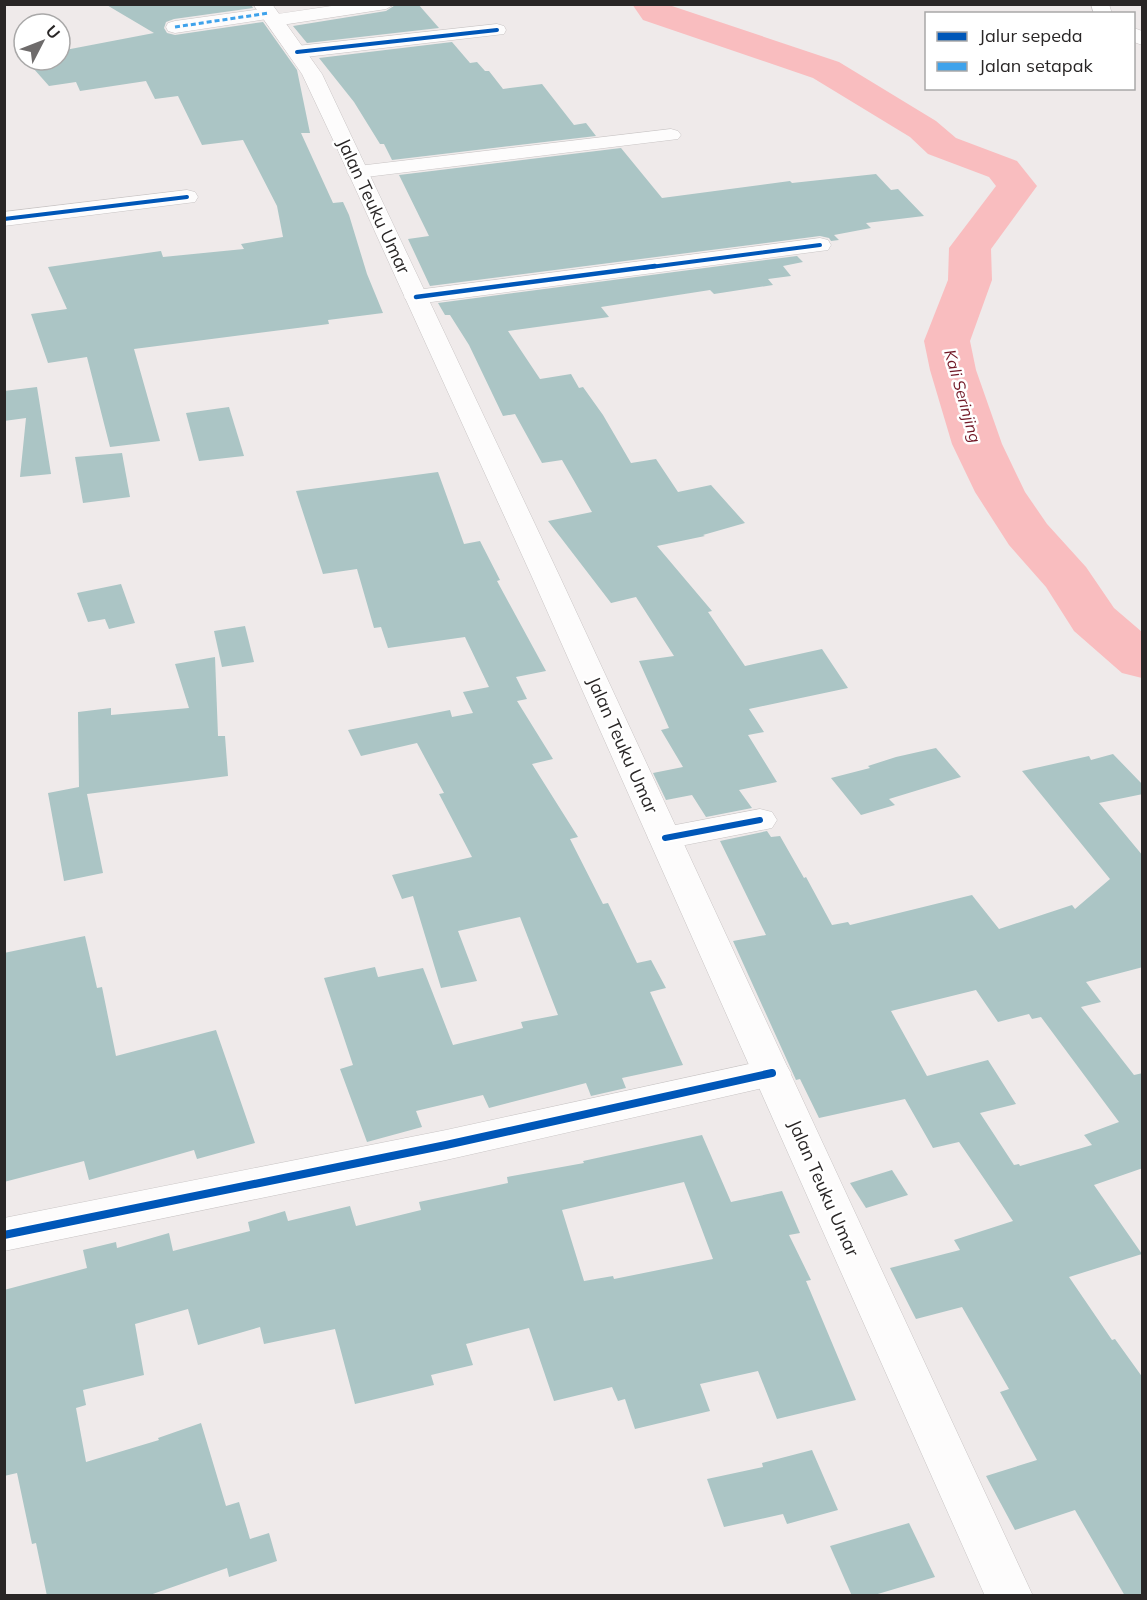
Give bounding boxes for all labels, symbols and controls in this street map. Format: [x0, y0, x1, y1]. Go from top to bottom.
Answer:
north arrow [12, 12, 72, 72]
legend [925, 12, 1135, 90]
text: U [42, 21, 65, 43]
text: Jalur sepeda [979, 24, 1083, 47]
text: Jalan setapak [979, 54, 1093, 77]
street label: Jalan Teuku Umar [332, 134, 416, 278]
water label: Kali Serinjing [940, 347, 986, 445]
street label: Jalan Teuku Umar [583, 673, 664, 817]
street label: Jalan Teuku Umar [784, 1116, 865, 1260]

